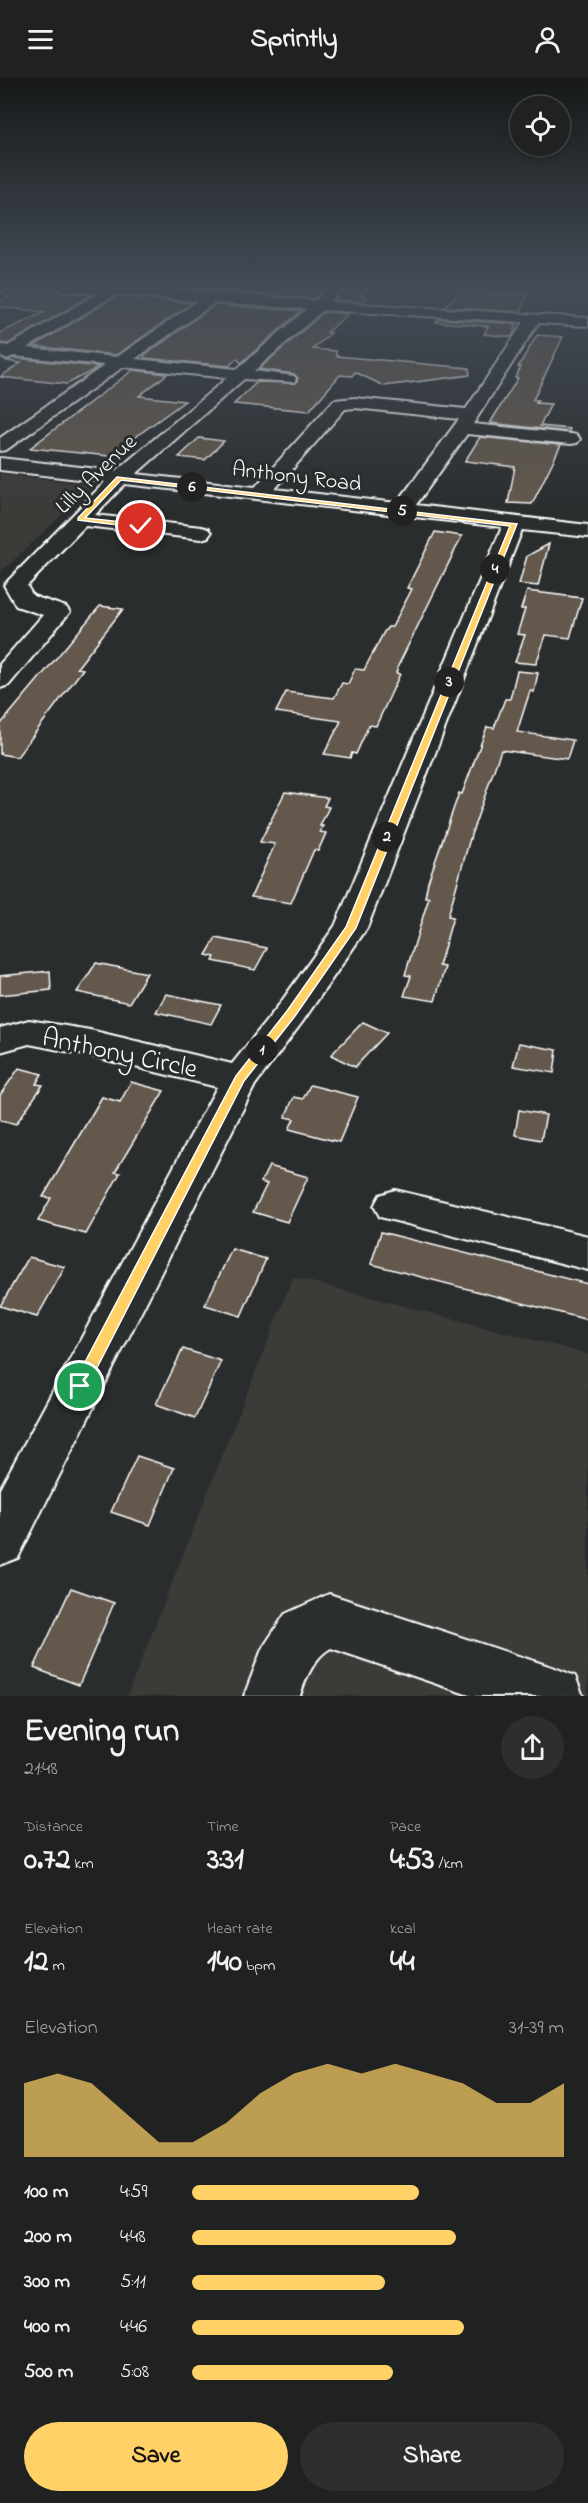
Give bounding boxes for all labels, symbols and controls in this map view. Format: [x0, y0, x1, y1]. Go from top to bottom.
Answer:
text: Sprintly [250, 20, 338, 59]
icon: menu [24, 23, 57, 56]
icon: person [531, 23, 564, 56]
map controls [510, 96, 570, 156]
button: locate [510, 96, 570, 156]
street label: Lilly Avenue [49, 428, 146, 523]
street label: Anthony Road [230, 454, 363, 503]
pin: 6 [177, 472, 207, 502]
text: 6 [188, 475, 196, 499]
pin: 5 [387, 496, 417, 526]
text: 5 [397, 499, 407, 523]
pin [115, 500, 166, 551]
icon: check [124, 509, 157, 542]
pin: 4 [480, 554, 510, 584]
text: 4 [492, 557, 498, 581]
pin: 3 [434, 667, 464, 697]
text: 3 [446, 670, 452, 694]
pin: 2 [372, 822, 402, 852]
text: 2 [383, 825, 391, 849]
street label: Anthony Circle [38, 1019, 202, 1090]
pin: 1 [247, 1035, 277, 1065]
text: 1 [259, 1038, 265, 1062]
pin [54, 1360, 105, 1411]
icon: arrive [63, 1369, 96, 1402]
text: Evening run [24, 1708, 179, 1756]
button: share [501, 1716, 564, 1779]
text: 21:48 [24, 1755, 58, 1784]
text: Distance [24, 1815, 83, 1839]
text: Time [207, 1815, 239, 1839]
text: Pace [390, 1815, 421, 1839]
text: 0.72 [24, 1839, 70, 1883]
text: 3:31 [207, 1839, 244, 1883]
text: 4:53 [390, 1839, 434, 1883]
text: km [70, 1852, 94, 1876]
text: /km [434, 1852, 463, 1876]
text: Elevation [24, 1917, 83, 1941]
text: Heart rate [207, 1917, 273, 1941]
text: kcal [390, 1917, 415, 1941]
text: 12 [24, 1941, 48, 1985]
text: 140 [207, 1941, 242, 1985]
text: 44 [390, 1941, 415, 1985]
text: m [48, 1954, 65, 1978]
text: bpm [242, 1954, 275, 1978]
text: Elevation [24, 2014, 98, 2043]
text: 31–39 m [509, 2014, 564, 2043]
text: 100 m [24, 2178, 68, 2207]
text: 4:59 [120, 2178, 147, 2207]
text: 200 m [24, 2223, 72, 2252]
text: 4:48 [120, 2223, 146, 2252]
text: 300 m [24, 2268, 70, 2297]
text: 5:11 [120, 2268, 146, 2297]
text: 400 m [24, 2313, 70, 2342]
text: 4:46 [120, 2313, 147, 2342]
text: 500 m [24, 2358, 73, 2387]
text: 5:08 [120, 2358, 149, 2387]
button: Save [24, 2422, 288, 2491]
button: Share [300, 2422, 564, 2491]

